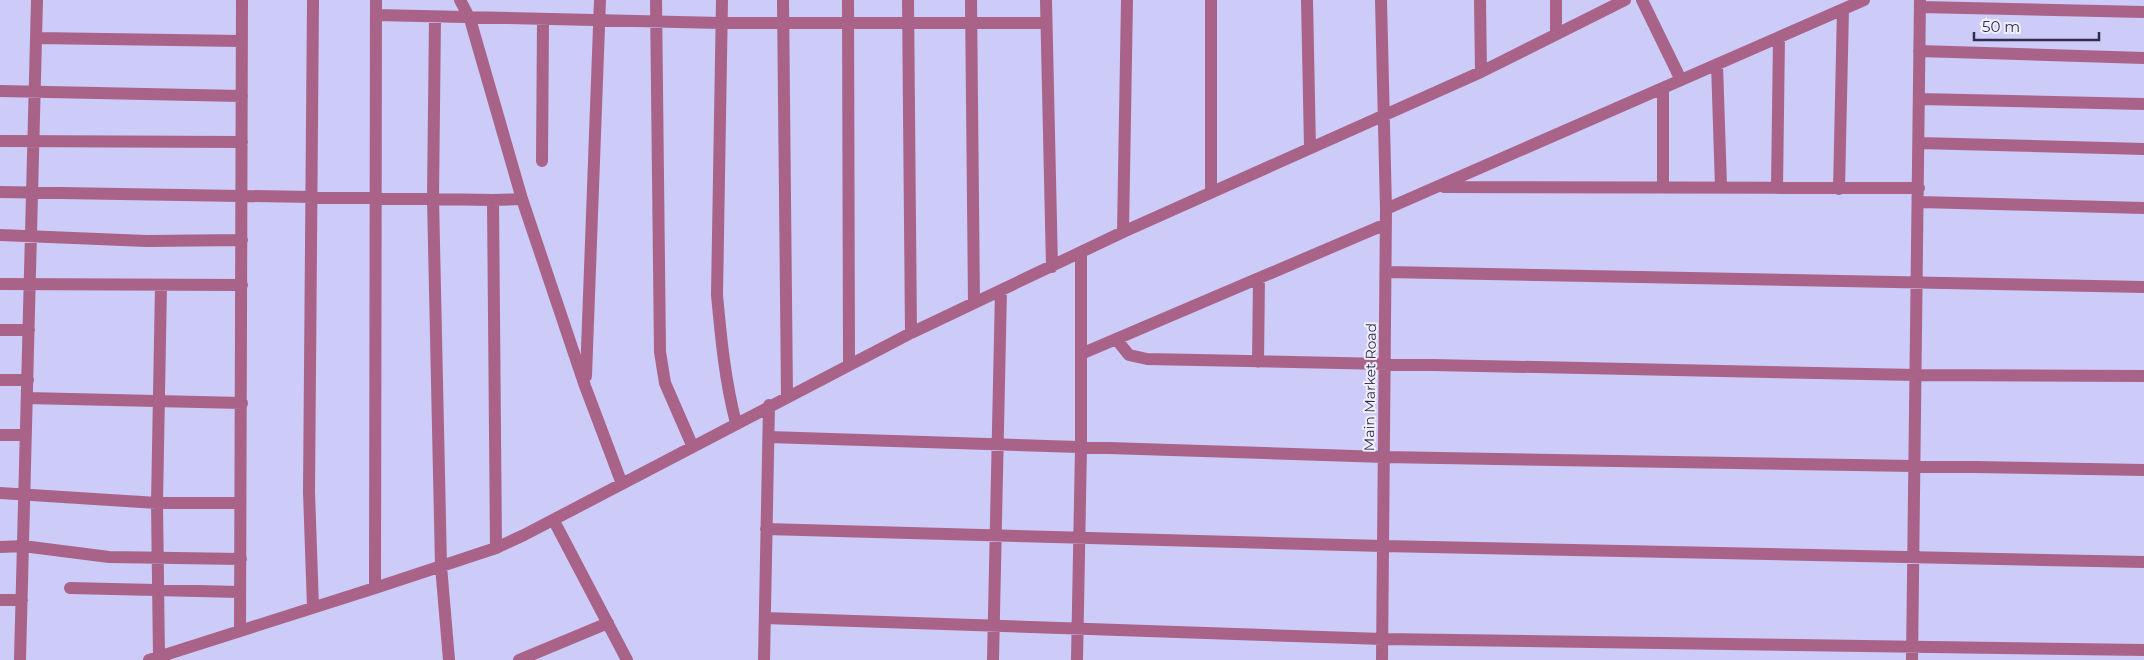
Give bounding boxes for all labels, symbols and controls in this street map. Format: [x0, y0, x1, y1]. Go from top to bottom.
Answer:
scale bar [1974, 10, 2099, 42]
text: 50 m [1982, 17, 2020, 36]
street label: Main Market Road [1360, 323, 1380, 451]

